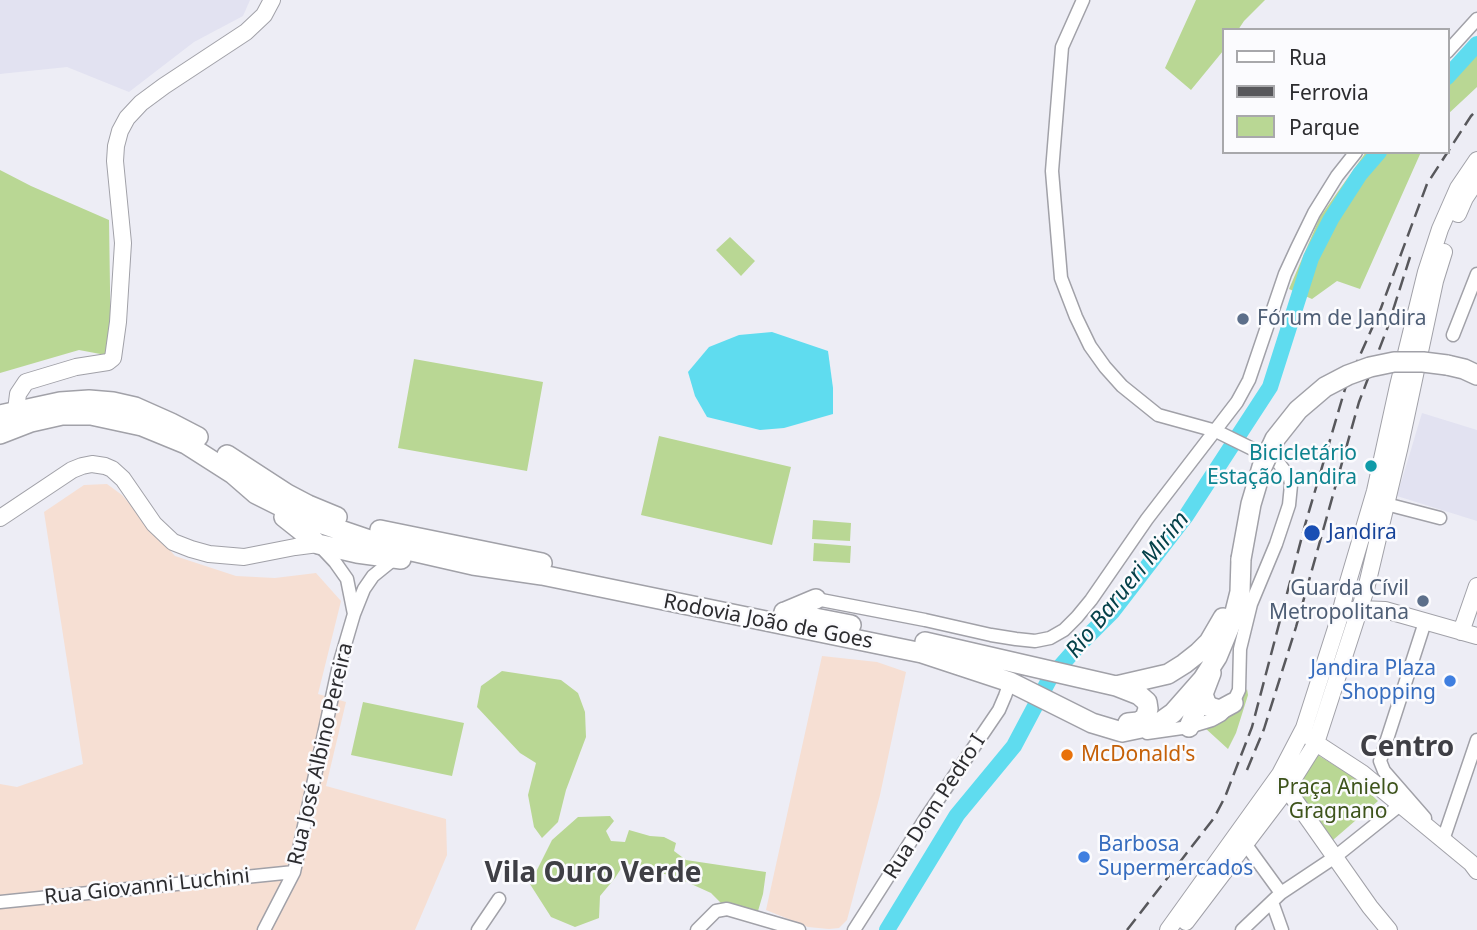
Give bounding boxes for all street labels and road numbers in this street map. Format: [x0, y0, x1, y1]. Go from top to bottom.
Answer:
street label: Rodovia João de Goes [661, 589, 875, 655]
street label: Rua José Albino Pereira [283, 640, 359, 868]
street label: Rua Dom Pedro I [879, 730, 991, 884]
street label: Rua Giovanni Luchini [43, 864, 251, 910]

